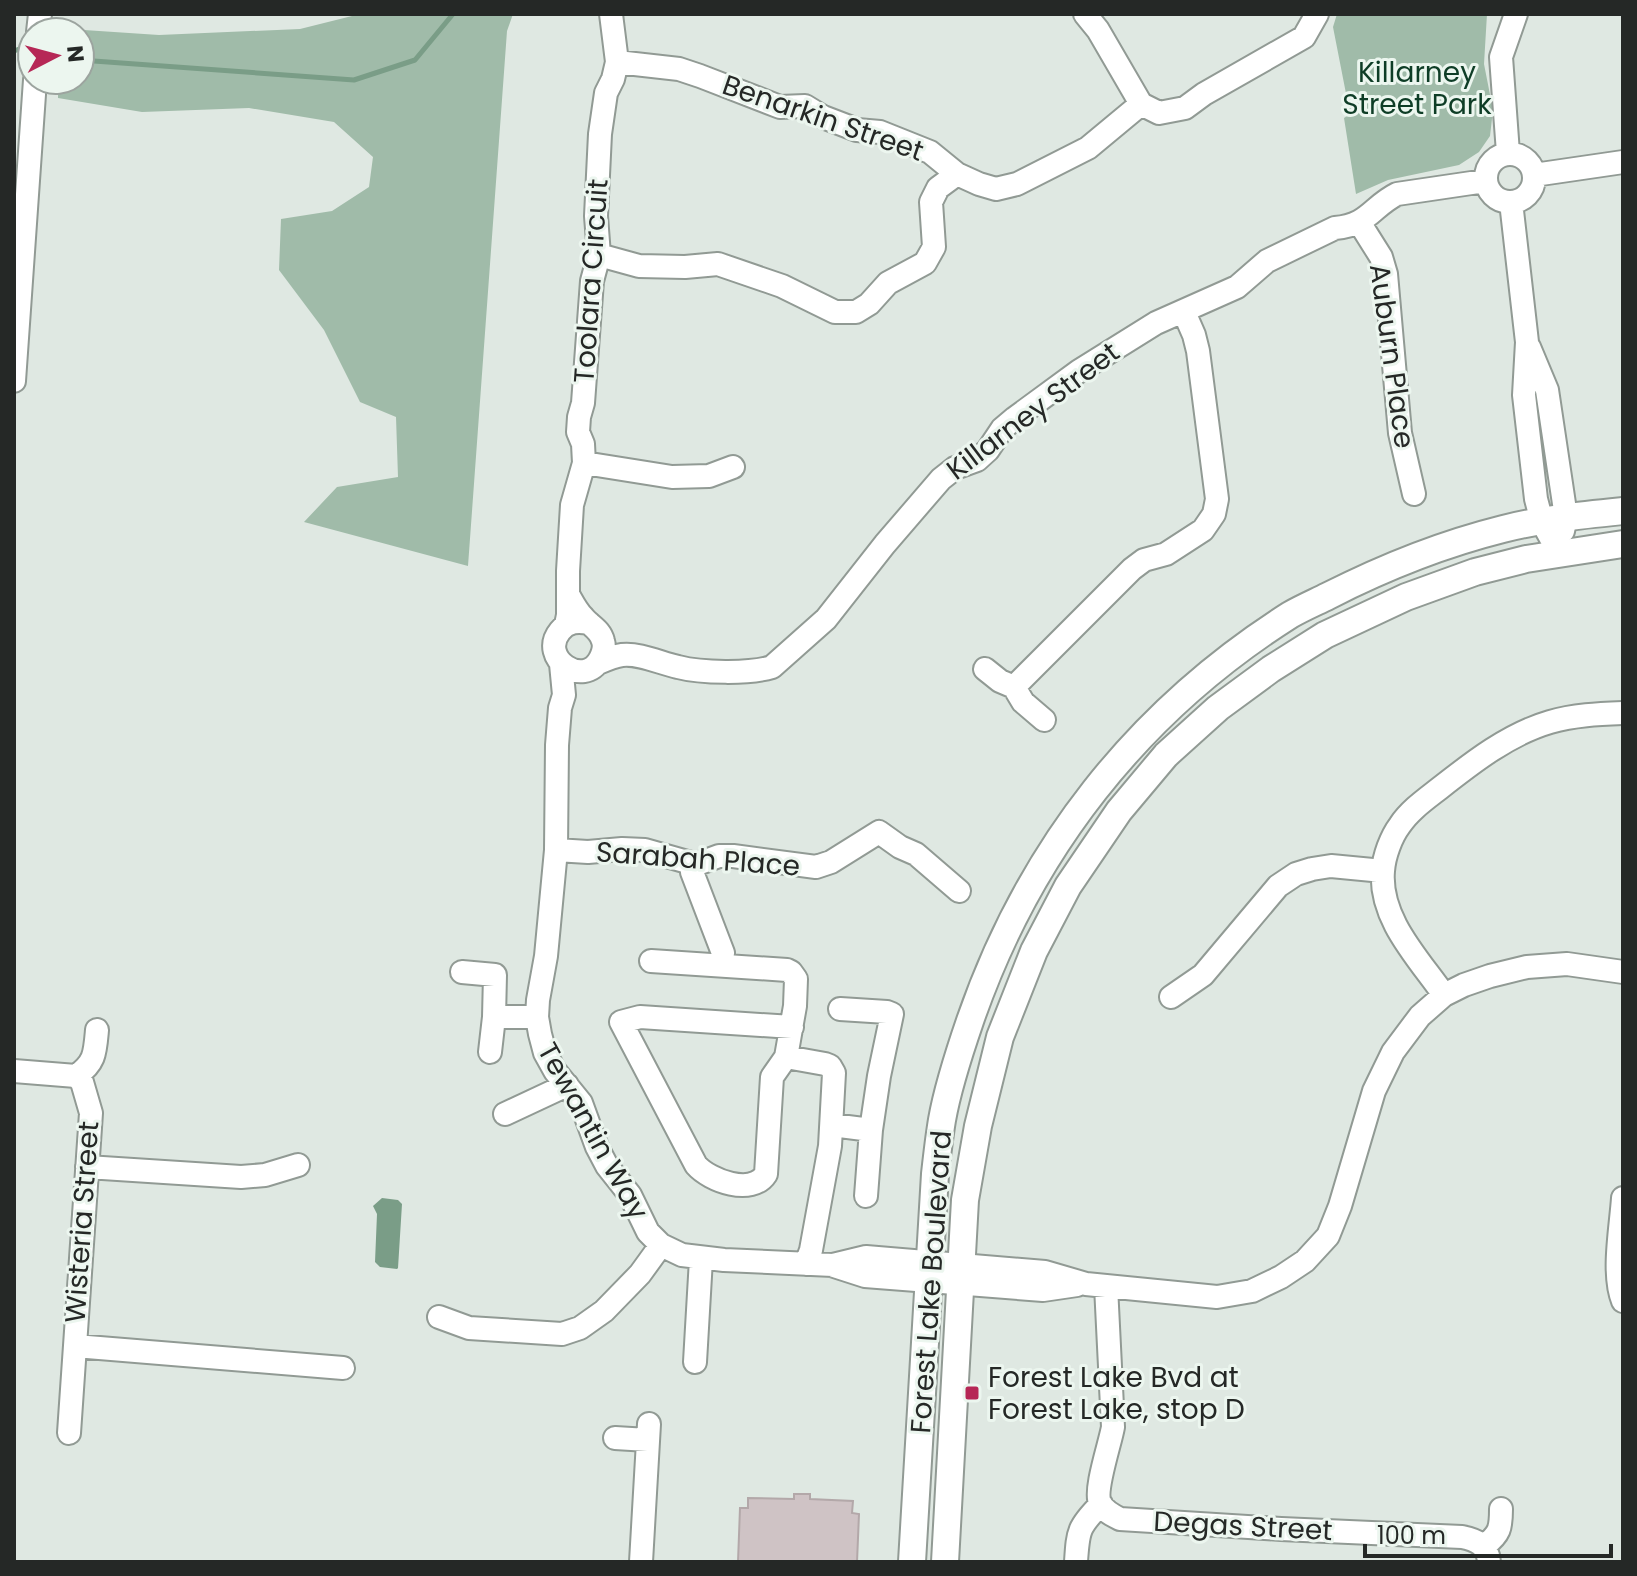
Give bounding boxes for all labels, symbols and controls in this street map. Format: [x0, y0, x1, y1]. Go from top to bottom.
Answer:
north arrow [16, 16, 96, 96]
text: N [59, 44, 92, 64]
park label: Killarney Street Park [1342, 53, 1492, 124]
street label: Benarkin Street [717, 65, 929, 171]
street label: Toolara Circuit [564, 178, 618, 384]
street label: Auburn Place [1360, 261, 1424, 451]
street label: Killarney Street [938, 333, 1128, 489]
street label: Sarabah Place [595, 832, 801, 886]
street label: Tewantin Way [528, 1035, 658, 1227]
street label: Wisteria Street [55, 1120, 109, 1324]
street label: Forest Lake Boulevard [901, 1129, 961, 1435]
place label: Forest Lake Bvd at Forest Lake, stop D [988, 1358, 1245, 1429]
marker: Forest Lake Bvd at Forest Lake, stop D [963, 1384, 981, 1402]
street label: Degas Street [1153, 1502, 1333, 1550]
scale bar [1365, 1508, 1611, 1558]
text: 100 m [1377, 1519, 1446, 1552]

